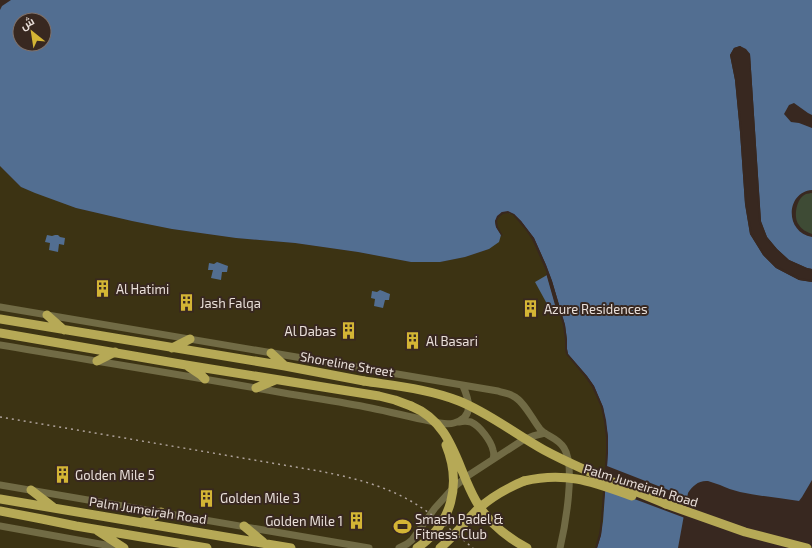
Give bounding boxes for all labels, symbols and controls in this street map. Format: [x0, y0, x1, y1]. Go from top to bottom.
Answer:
north arrow [12, 12, 52, 52]
text: ش [17, 14, 37, 33]
building icon: Al Hatimi [93, 279, 113, 299]
place label: Al Hatimi [116, 281, 169, 297]
building icon: Jash Falqa [177, 293, 197, 313]
place label: Jash Falqa [200, 295, 261, 311]
building icon: Azure Residences [521, 299, 541, 319]
place label: Azure Residences [544, 301, 648, 317]
building icon: Al Dabas [339, 321, 359, 341]
place label: Al Dabas [285, 323, 336, 339]
building icon: Al Basari [403, 331, 423, 351]
place label: Al Basari [426, 333, 478, 349]
street label: Shoreline Street [299, 348, 395, 380]
street label: Palm Jumeirah Road [582, 460, 700, 510]
building icon: Golden Mile 5 [52, 465, 72, 485]
place label: Golden Mile 5 [75, 467, 155, 483]
building icon: Golden Mile 3 [197, 488, 217, 508]
place label: Golden Mile 3 [220, 490, 300, 506]
street label: Palm Jumeirah Road [88, 493, 208, 527]
building icon: Golden Mile 1 [346, 511, 366, 531]
place label: Smash Padel & Fitness Club [415, 511, 504, 542]
place label: Golden Mile 1 [265, 513, 343, 529]
sports icon: Smash Padel & Fitness Club [392, 516, 412, 536]

